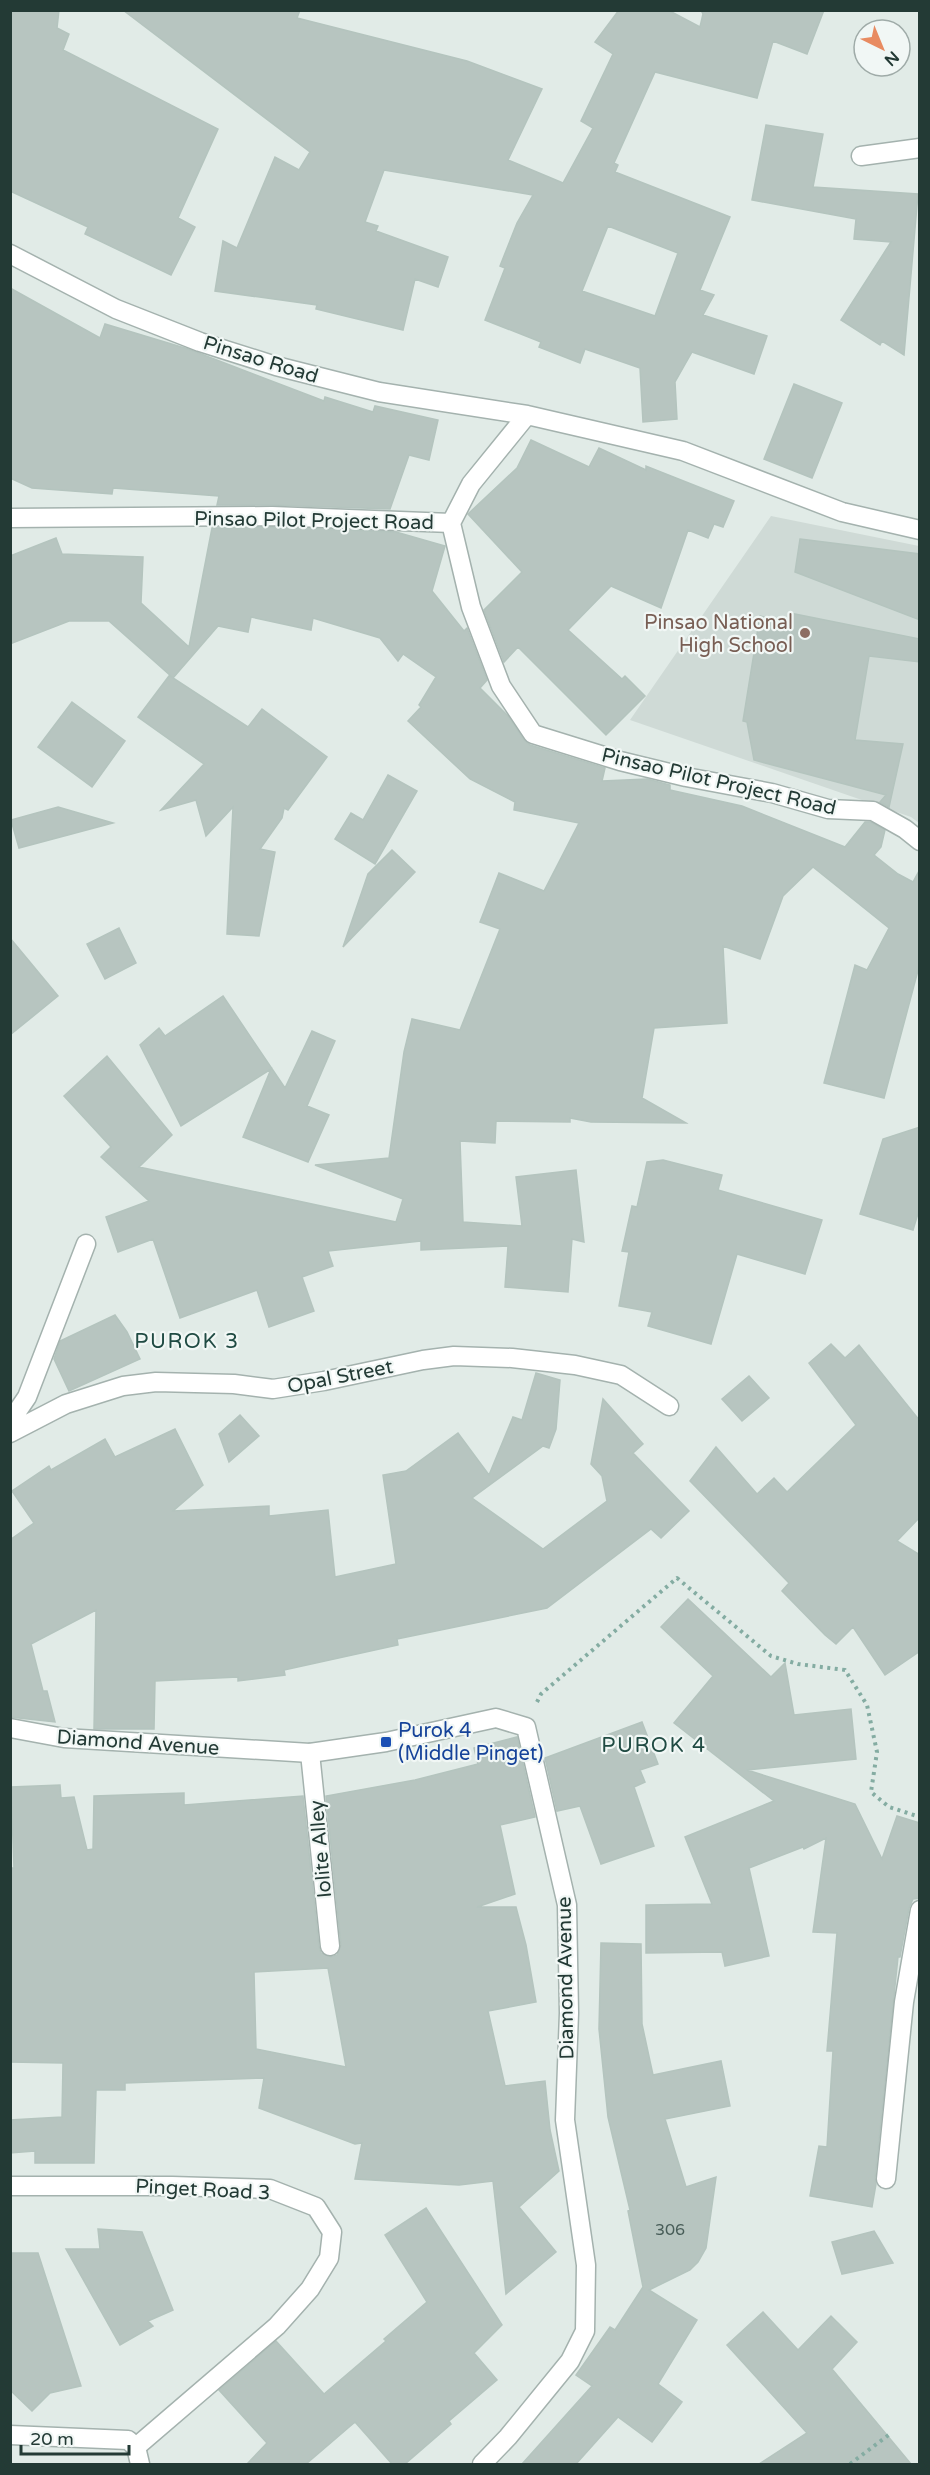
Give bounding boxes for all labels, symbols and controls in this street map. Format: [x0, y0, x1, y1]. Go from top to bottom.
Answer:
north arrow [852, 18, 912, 78]
text: N [880, 47, 903, 70]
street label: Pinsao Road [200, 331, 321, 389]
street label: Pinsao Pilot Project Road [194, 507, 434, 535]
place label: Pinsao National High School [644, 611, 793, 658]
marker: Pinsao National High School [798, 626, 812, 640]
street label: Pinsao Pilot Project Road [599, 743, 838, 821]
district label: PUROK 3 [134, 1329, 240, 1354]
street label: Opal Street [285, 1355, 395, 1399]
place label: Purok 4 (Middle Pinget) [398, 1719, 543, 1766]
street label: Diamond Avenue [56, 1725, 220, 1761]
district label: PUROK 4 [601, 1733, 707, 1758]
marker: Purok 4 (Middle Pinget) [379, 1735, 393, 1749]
street label: Iolite Alley [305, 1799, 337, 1899]
street label: Diamond Avenue [553, 1896, 579, 2060]
street label: Pinget Road 3 [135, 2174, 271, 2206]
house number: 306 [655, 2220, 685, 2240]
scale bar [21, 2418, 129, 2456]
text: 20 m [30, 2428, 74, 2450]

